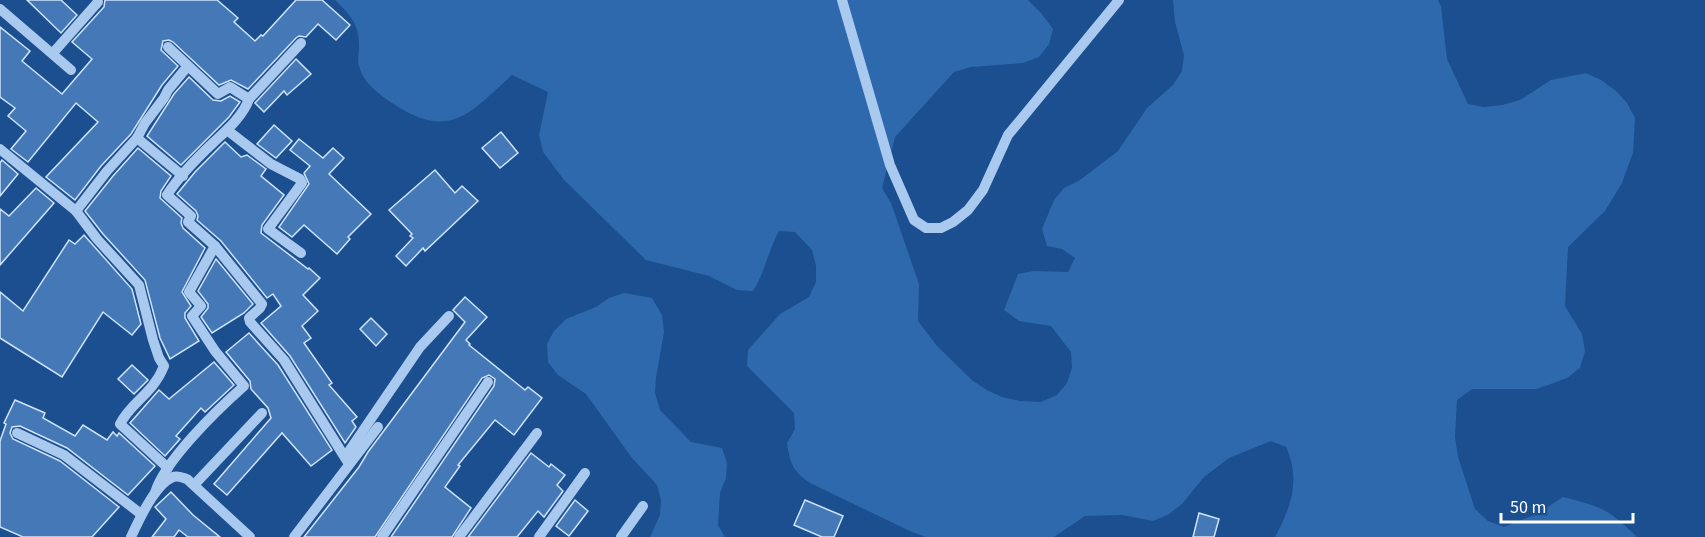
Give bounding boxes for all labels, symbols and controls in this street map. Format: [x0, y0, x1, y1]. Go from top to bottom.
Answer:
scale bar [1501, 486, 1633, 524]
text: 50 m [1510, 495, 1546, 520]

